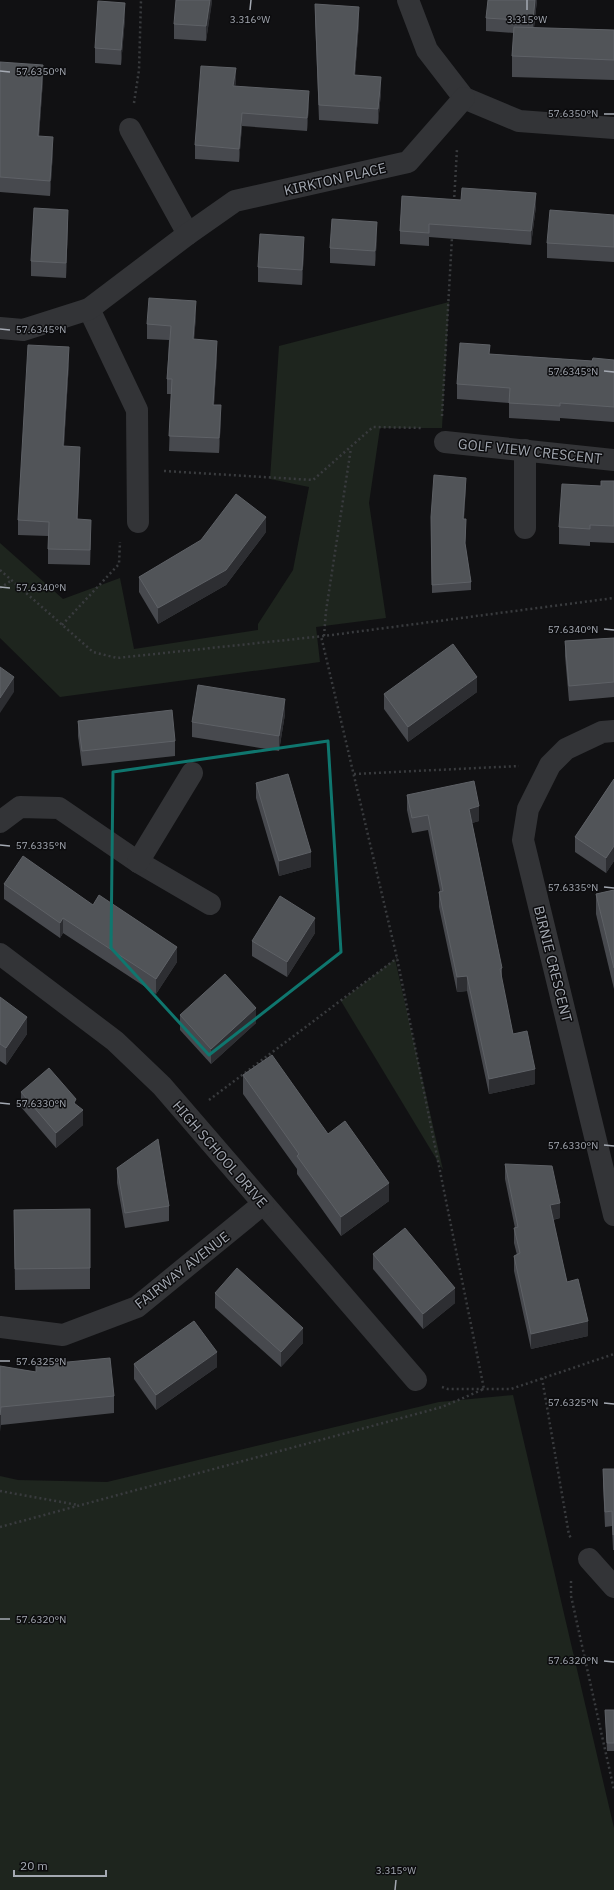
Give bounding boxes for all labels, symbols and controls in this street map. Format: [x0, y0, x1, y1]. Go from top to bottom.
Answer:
text: 3.316°W [230, 13, 270, 26]
text: 3.315°W [507, 13, 547, 26]
text: 57.6350°N [16, 65, 66, 78]
text: 57.6350°N [548, 107, 598, 120]
street label: KIRKTON PLACE [282, 159, 388, 199]
text: 57.6345°N [16, 323, 66, 336]
text: 57.6345°N [548, 365, 598, 378]
street label: GOLF VIEW CRESCENT [457, 434, 603, 468]
text: 57.6340°N [16, 581, 66, 594]
text: 57.6340°N [548, 623, 598, 636]
text: 57.6335°N [16, 839, 66, 852]
text: 57.6335°N [548, 881, 598, 894]
street label: BIRNIE CRESCENT [530, 904, 576, 1024]
text: 57.6330°N [16, 1097, 66, 1110]
street label: HIGH SCHOOL DRIVE [169, 1097, 271, 1211]
text: 57.6330°N [548, 1139, 598, 1152]
street label: FAIRWAY AVENUE [131, 1227, 233, 1313]
text: 57.6325°N [16, 1355, 66, 1368]
text: 57.6325°N [548, 1396, 598, 1409]
text: 57.6320°N [16, 1613, 66, 1626]
text: 57.6320°N [548, 1654, 598, 1667]
scale bar [14, 1852, 106, 1878]
text: 20 m [20, 1858, 48, 1873]
text: 3.315°W [376, 1864, 416, 1877]

